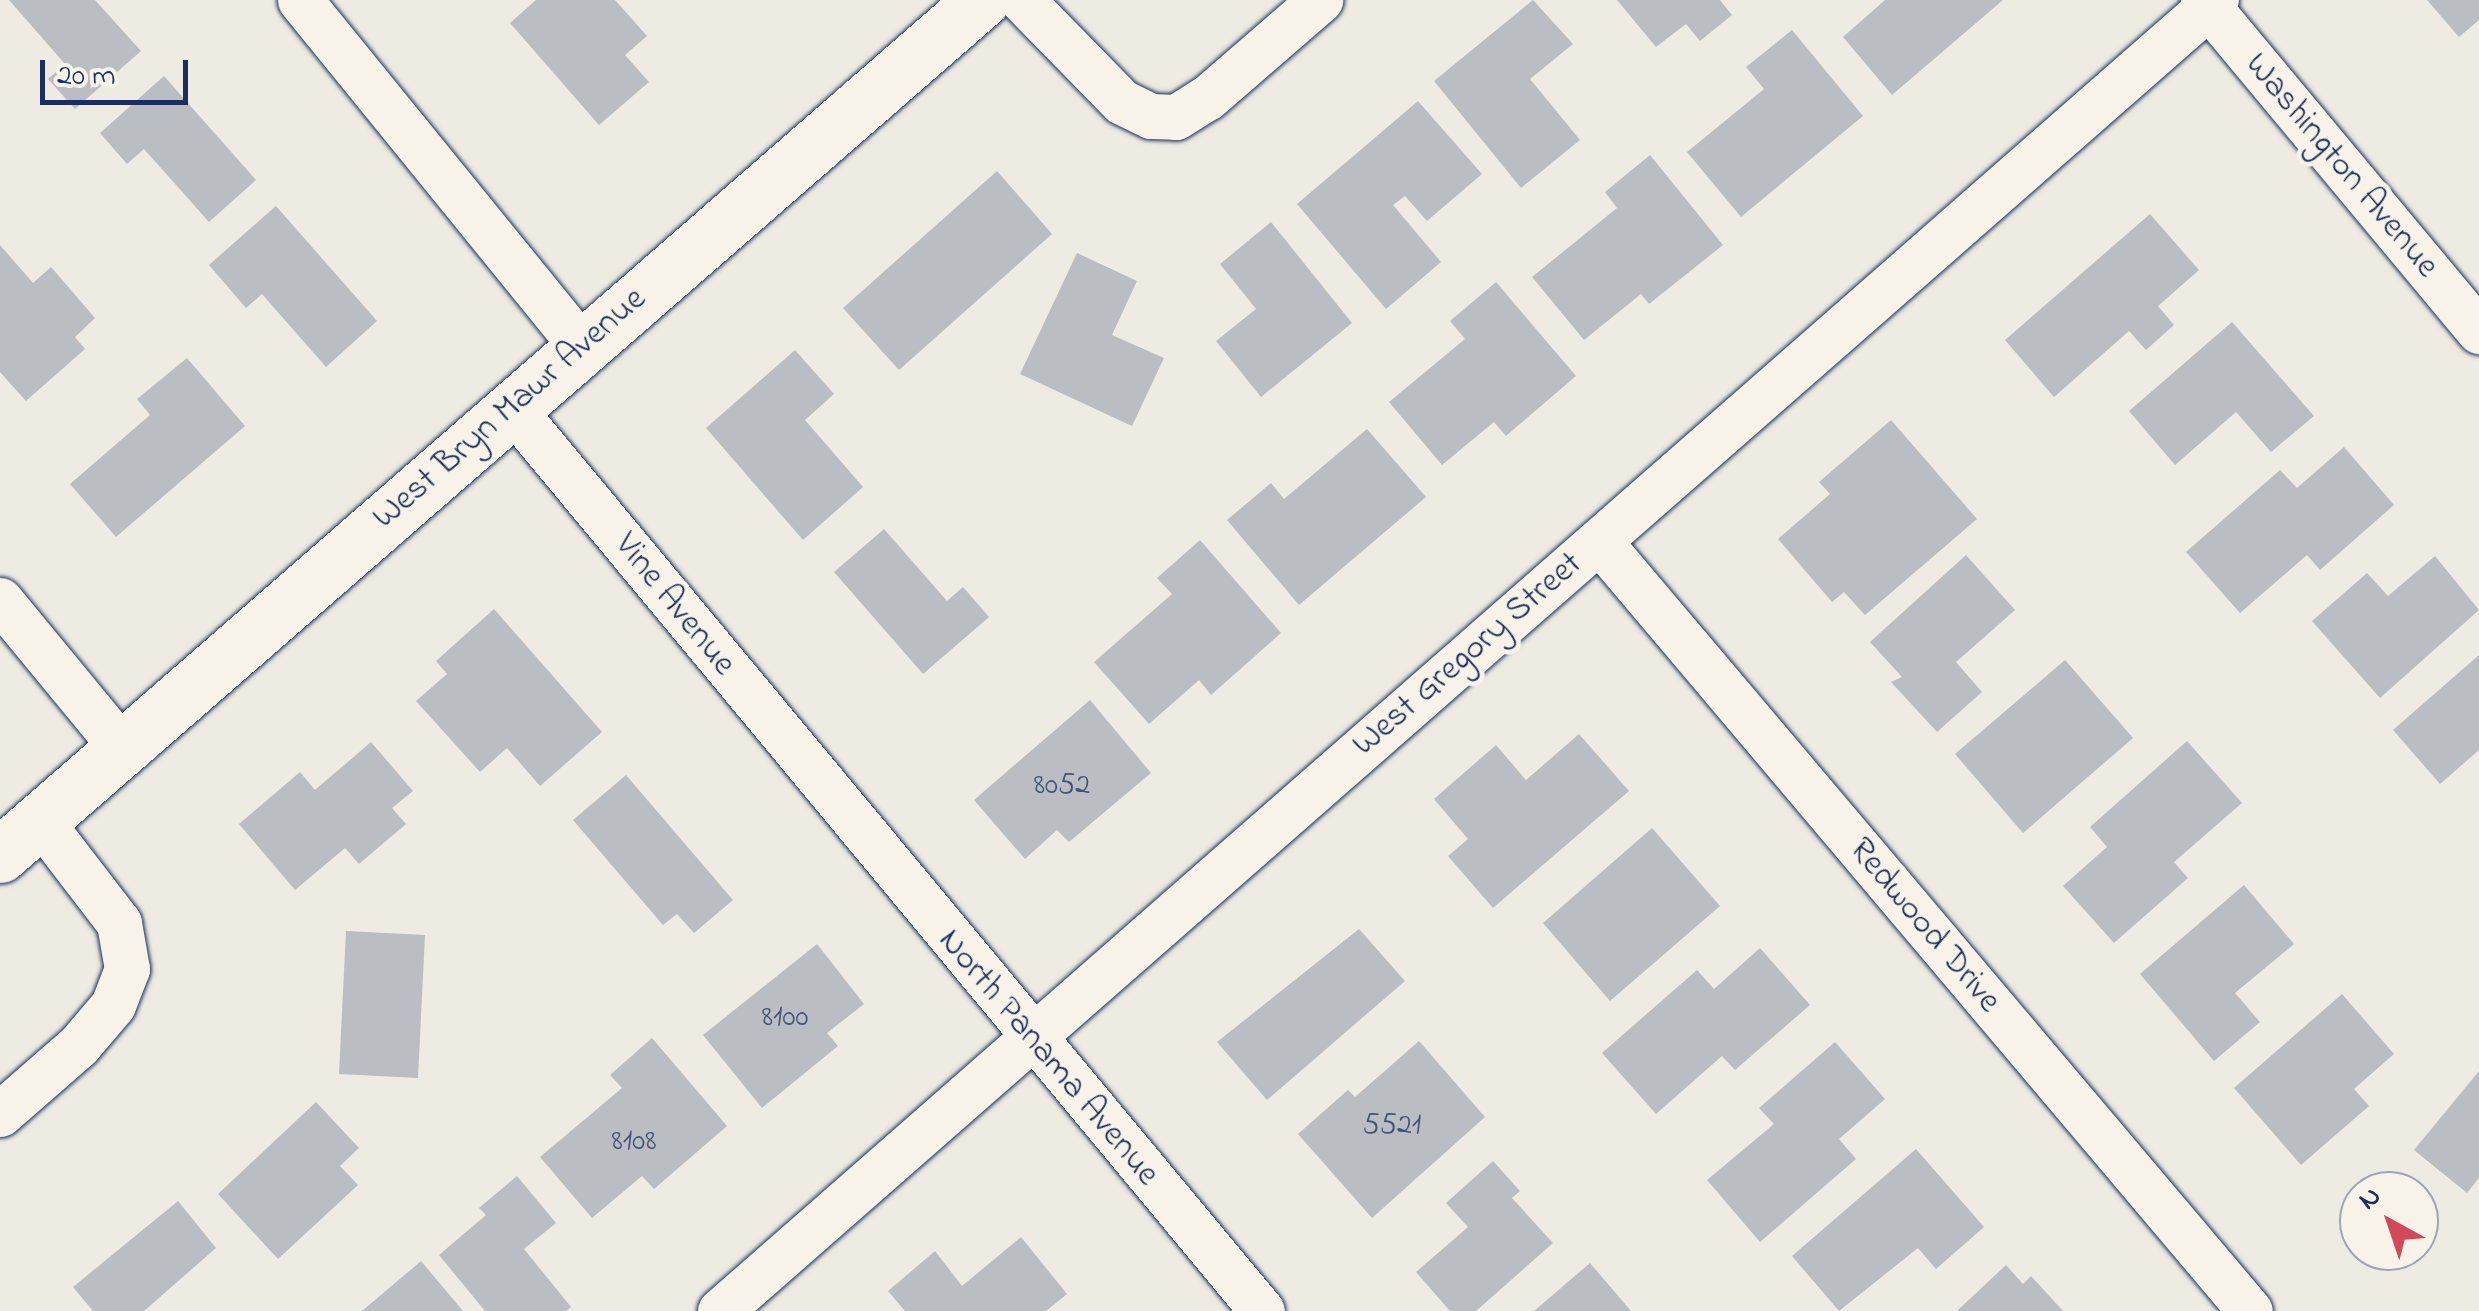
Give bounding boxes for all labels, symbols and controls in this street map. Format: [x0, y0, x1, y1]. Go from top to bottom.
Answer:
scale bar [45, 40, 192, 102]
street label: Washington Avenue [2235, 45, 2447, 287]
text: 20 m [57, 55, 116, 99]
street label: West Bryn Mawr Avenue [365, 279, 655, 539]
street label: Vine Avenue [604, 525, 744, 685]
street label: West Gregory Street [1344, 544, 1592, 766]
house number: 8052 [1034, 768, 1090, 804]
street label: Redwood Drive [1839, 830, 2009, 1022]
street label: North Panama Avenue [928, 921, 1168, 1195]
house number: 8100 [762, 1000, 808, 1036]
house number: 5521 [1363, 1108, 1421, 1144]
house number: 8108 [612, 1124, 656, 1160]
north arrow [2339, 1171, 2439, 1271]
text: N [2350, 1177, 2391, 1221]

